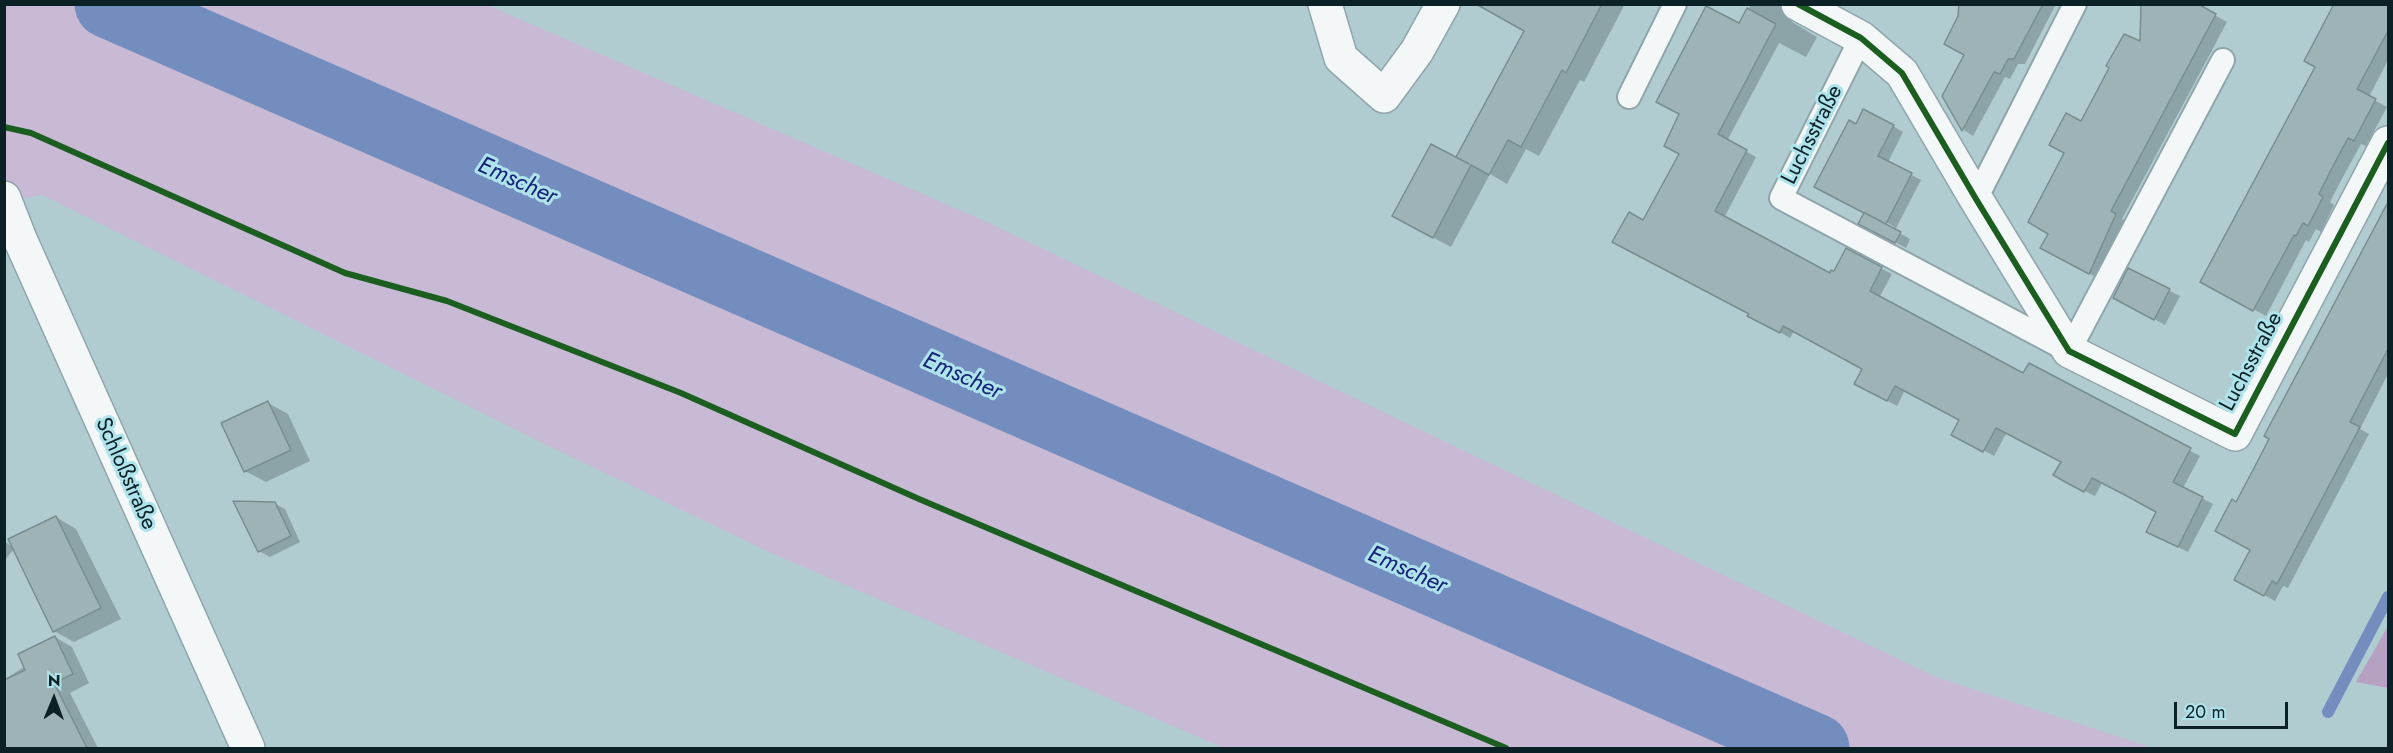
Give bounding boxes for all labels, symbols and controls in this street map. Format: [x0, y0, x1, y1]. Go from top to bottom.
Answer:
street label: Luchsstraße [1777, 81, 1849, 189]
water label: Emscher [473, 152, 561, 212]
street label: Luchsstraße [2215, 308, 2289, 416]
water label: Emscher [918, 347, 1006, 407]
street label: Schloßstraße [89, 414, 161, 534]
water label: Emscher [1363, 541, 1451, 601]
north arrow [24, 669, 84, 729]
text: N [48, 669, 61, 692]
scale bar [2177, 690, 2291, 728]
text: 20 m [2185, 699, 2225, 725]

